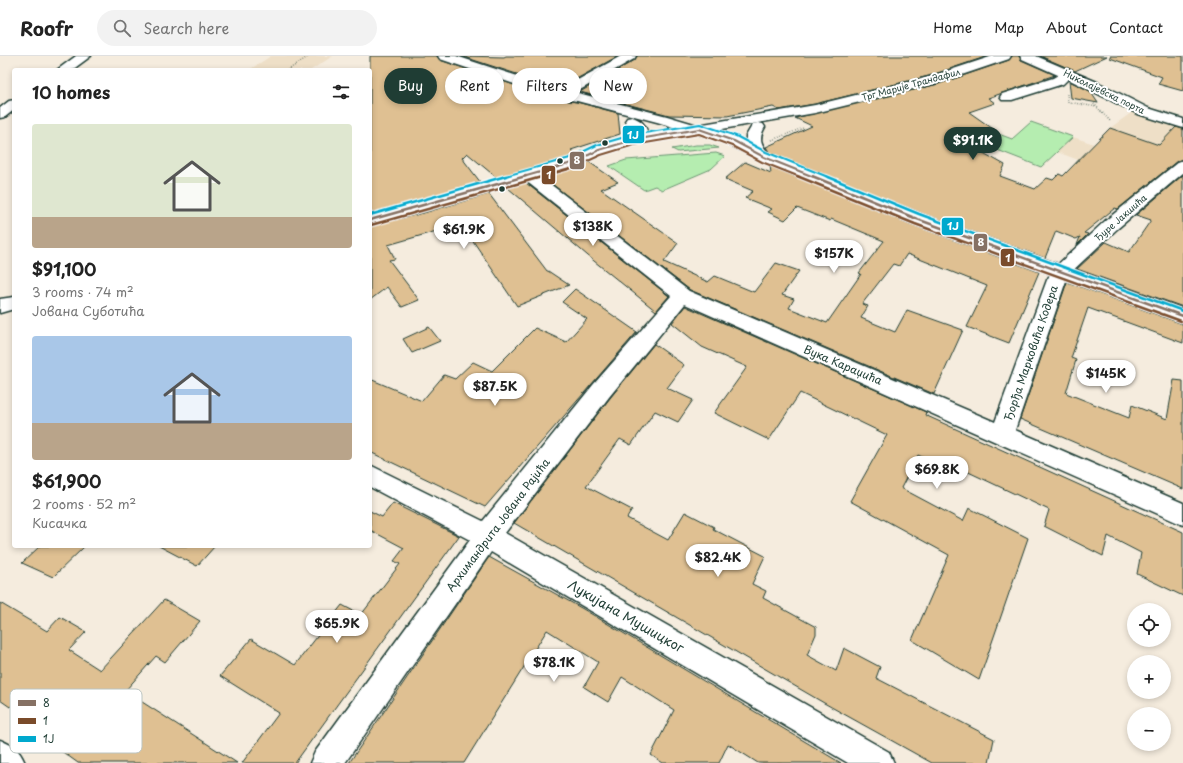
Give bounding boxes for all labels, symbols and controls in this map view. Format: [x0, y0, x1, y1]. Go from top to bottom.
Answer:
search box [97, 10, 377, 46]
text: Roofr [20, 14, 73, 42]
text: Search here [143, 16, 229, 39]
icon: search [111, 17, 133, 39]
text: Home [933, 17, 972, 38]
text: Map [994, 17, 1024, 38]
text: About [1046, 17, 1087, 38]
text: Contact [1109, 17, 1163, 38]
street label: Трг Марије Трандафил [860, 64, 962, 104]
street label: Николајевска порта [1061, 65, 1148, 117]
chip: Buy [384, 68, 437, 104]
chip: Rent [445, 68, 504, 104]
chip: Filters [512, 68, 581, 104]
chip: New [589, 68, 647, 104]
text: 10 homes [32, 79, 110, 105]
icon: filters [330, 81, 352, 103]
line badge: 1J [622, 125, 645, 144]
text: 1J [627, 126, 639, 143]
pin: $91.1K [940, 127, 1006, 161]
text: $91.1K [953, 130, 993, 149]
unlabelled marker [600, 138, 610, 148]
icon: home [156, 150, 228, 222]
line badge: 8 [569, 151, 585, 170]
text: 8 [574, 151, 581, 168]
unlabelled marker [555, 156, 565, 166]
line badge: 1 [541, 165, 556, 185]
text: 1 [546, 166, 552, 183]
unlabelled marker [497, 184, 507, 194]
street label: Ђуре Јакшића [1091, 190, 1150, 244]
pin: $138K [565, 213, 621, 247]
pin: $61.9K [431, 216, 497, 250]
text: $138K [573, 216, 613, 235]
line badge: 1J [941, 217, 964, 236]
text: 1J [947, 217, 959, 234]
text: $61.9K [443, 219, 485, 238]
line badge: 8 [973, 233, 988, 252]
text: 8 [978, 233, 985, 250]
pin: $157K [806, 240, 862, 274]
text: $157K [814, 243, 854, 262]
line badge: 1 [1000, 248, 1015, 267]
text: 1 [1005, 249, 1011, 266]
text: $91,100 [32, 256, 96, 282]
text: 3 rooms · 74 m² [32, 282, 134, 301]
street label: Ђорђа Марковића Кодера [999, 283, 1062, 423]
text: Јована Суботића [32, 301, 145, 320]
street label: Вука Караџића [801, 340, 885, 389]
pin: $145K [1078, 360, 1134, 394]
icon: home [156, 362, 228, 434]
text: $145K [1086, 363, 1126, 382]
pin: $87.5K [462, 373, 528, 407]
text: $87.5K [473, 376, 517, 395]
street label: Архимандрита Јована Рајића [442, 454, 554, 595]
pin: $69.8K [904, 456, 970, 490]
text: $69.8K [914, 459, 960, 478]
text: $61,900 [32, 468, 101, 494]
text: 2 rooms · 52 m² [32, 494, 136, 513]
text: Кисачка [32, 513, 87, 532]
pin: $82.4K [685, 544, 751, 578]
text: $82.4K [695, 547, 741, 566]
street label: Лукијана Мушицког [565, 575, 688, 657]
map controls [1127, 603, 1171, 751]
button: locate [1127, 603, 1171, 647]
pin: $65.9K [304, 610, 370, 644]
text: $65.9K [314, 613, 360, 632]
pin: $78.1K [521, 649, 587, 683]
text: $78.1K [533, 652, 575, 671]
button: + [1127, 655, 1171, 699]
legend [10, 689, 142, 753]
text: 8 [43, 694, 50, 711]
button: − [1127, 707, 1171, 751]
text: 1 [43, 712, 48, 729]
text: 1J [43, 730, 55, 747]

